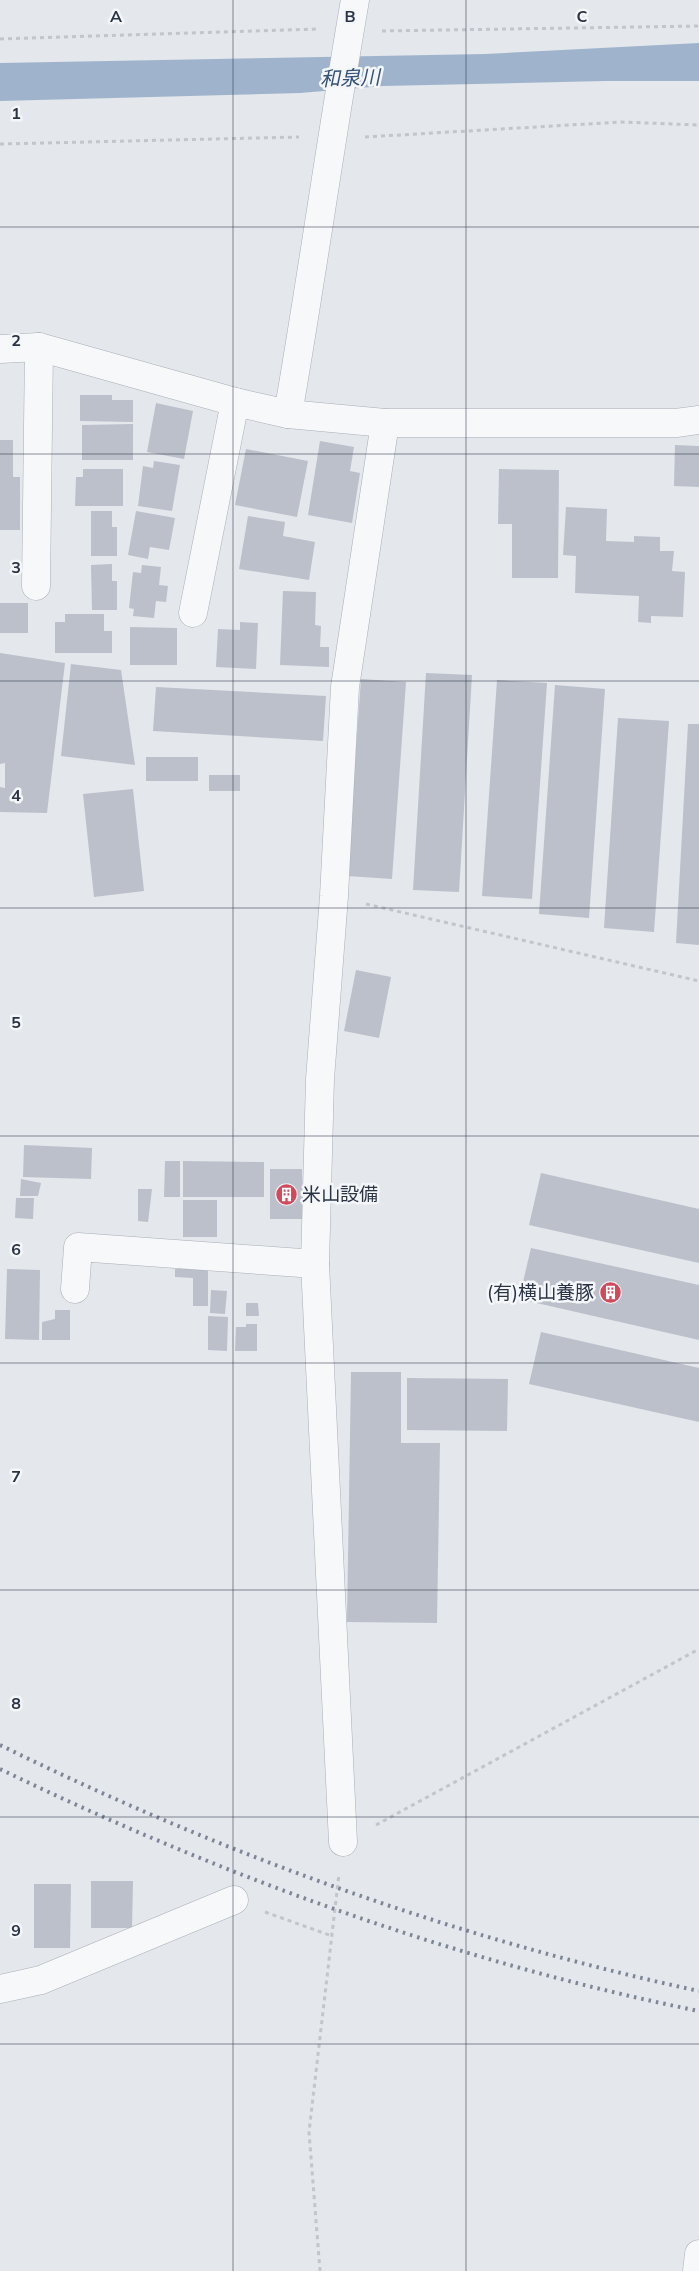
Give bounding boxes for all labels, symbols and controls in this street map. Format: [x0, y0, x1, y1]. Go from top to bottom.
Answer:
text: A [110, 6, 122, 26]
text: B [344, 6, 356, 26]
text: C [577, 6, 588, 26]
water label: 和泉川 [320, 64, 382, 91]
text: 1 [11, 103, 21, 123]
text: 2 [11, 330, 21, 350]
text: 3 [11, 557, 21, 577]
text: 4 [11, 785, 21, 805]
text: 5 [11, 1012, 21, 1032]
building icon: 米山設備 [274, 1182, 298, 1206]
place label: 米山設備 [302, 1182, 378, 1206]
text: 6 [11, 1239, 21, 1259]
place label: (有)横山養豚 [487, 1280, 594, 1304]
building icon: (有)横山養豚 [598, 1280, 622, 1304]
text: 7 [11, 1466, 21, 1486]
text: 8 [11, 1693, 21, 1713]
text: 9 [11, 1920, 21, 1940]

